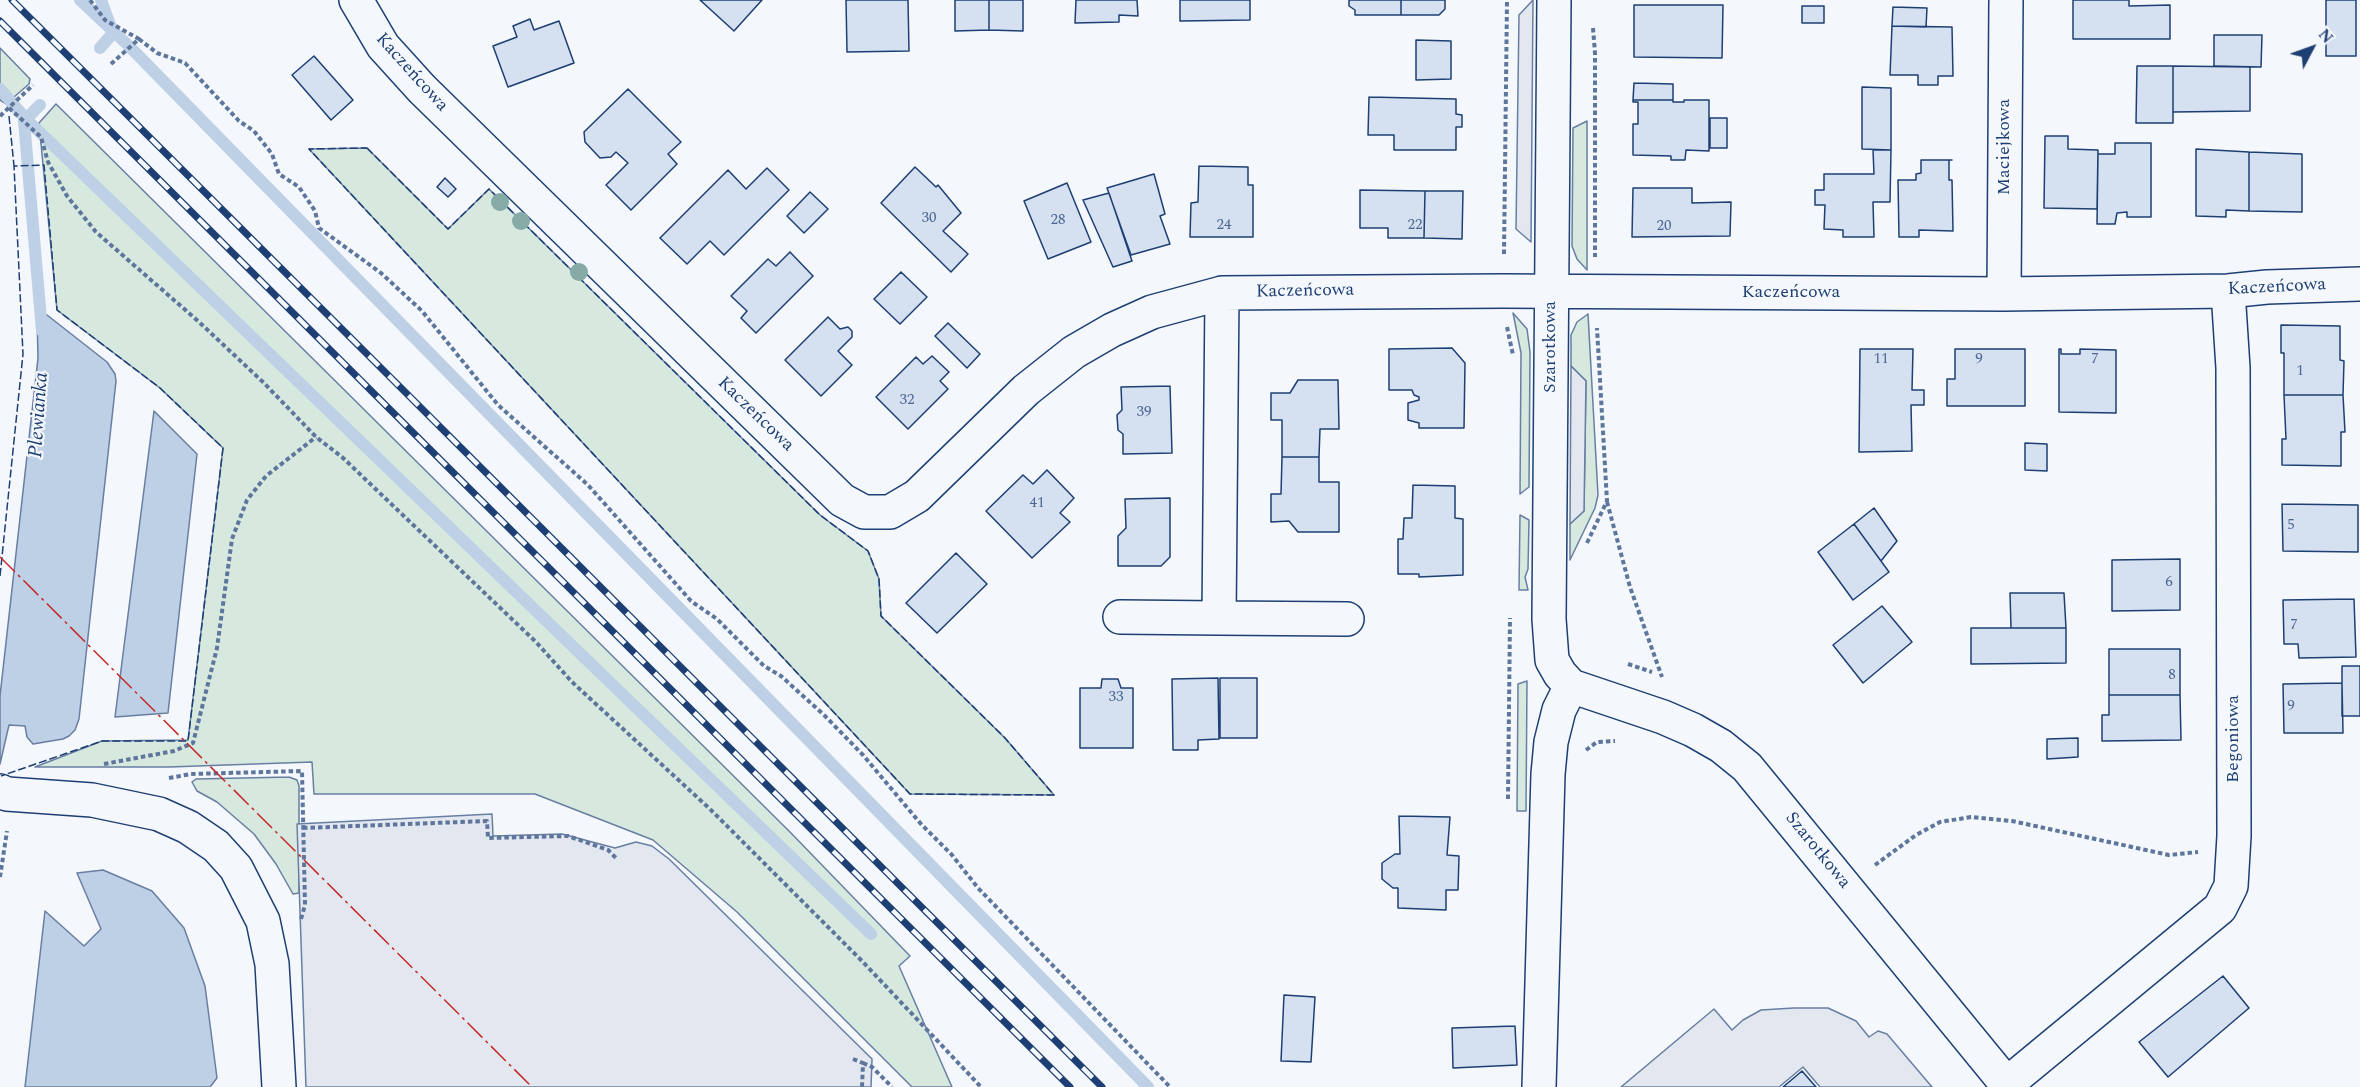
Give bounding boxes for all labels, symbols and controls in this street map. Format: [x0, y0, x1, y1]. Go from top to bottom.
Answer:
north arrow [2282, 18, 2342, 78]
text: N [2312, 23, 2339, 49]
street label: Kaczeńcowa [370, 29, 452, 117]
street label: Maciejkowa [1994, 99, 2016, 195]
house number: 30 [922, 210, 936, 228]
house number: 28 [1051, 212, 1065, 230]
house number: 24 [1217, 217, 1231, 235]
house number: 22 [1408, 217, 1422, 235]
house number: 20 [1657, 218, 1671, 236]
street label: Kaczeńcowa [2227, 275, 2327, 301]
street label: Kaczeńcowa [1256, 280, 1354, 304]
street label: Kaczeńcowa [1742, 282, 1840, 304]
street label: Szarotkowa [1540, 301, 1562, 393]
house number: 11 [1874, 351, 1888, 369]
house number: 9 [1975, 351, 1983, 369]
house number: 7 [2091, 351, 2099, 369]
house number: 1 [2296, 363, 2304, 381]
water label: Plewianka [25, 371, 55, 459]
street label: Kaczeńcowa [712, 373, 798, 457]
house number: 32 [900, 392, 914, 410]
house number: 39 [1137, 404, 1151, 422]
house number: 41 [1030, 495, 1044, 513]
house number: 5 [2287, 517, 2295, 535]
house number: 6 [2165, 574, 2173, 592]
house number: 7 [2290, 617, 2298, 635]
house number: 8 [2168, 667, 2176, 685]
house number: 33 [1109, 689, 1123, 707]
street label: Begoniowa [2223, 695, 2245, 783]
house number: 9 [2287, 698, 2295, 716]
street label: Szarotkowa [1780, 808, 1854, 894]

